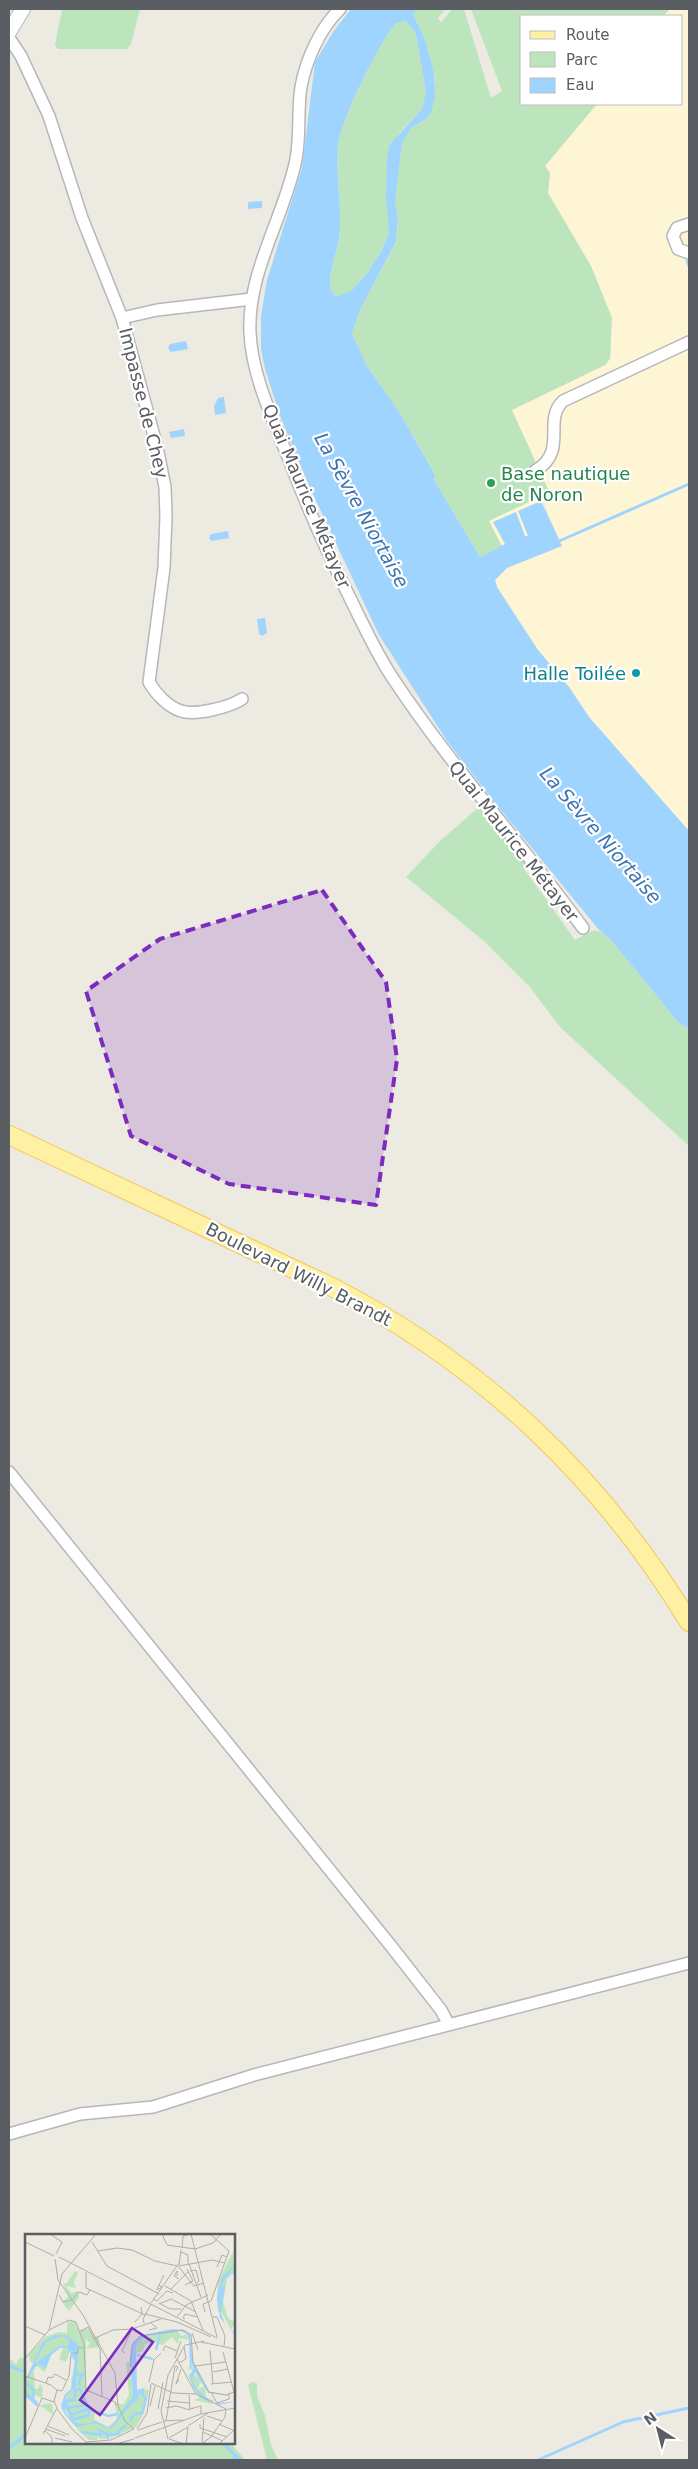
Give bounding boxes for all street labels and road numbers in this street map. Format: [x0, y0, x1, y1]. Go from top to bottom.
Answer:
street label: Impasse de Chey [115, 325, 173, 481]
street label: Quai Maurice Métayer [259, 401, 356, 592]
street label: Quai Maurice Métayer [445, 756, 584, 926]
street label: Boulevard Willy Brandt [202, 1218, 396, 1330]

